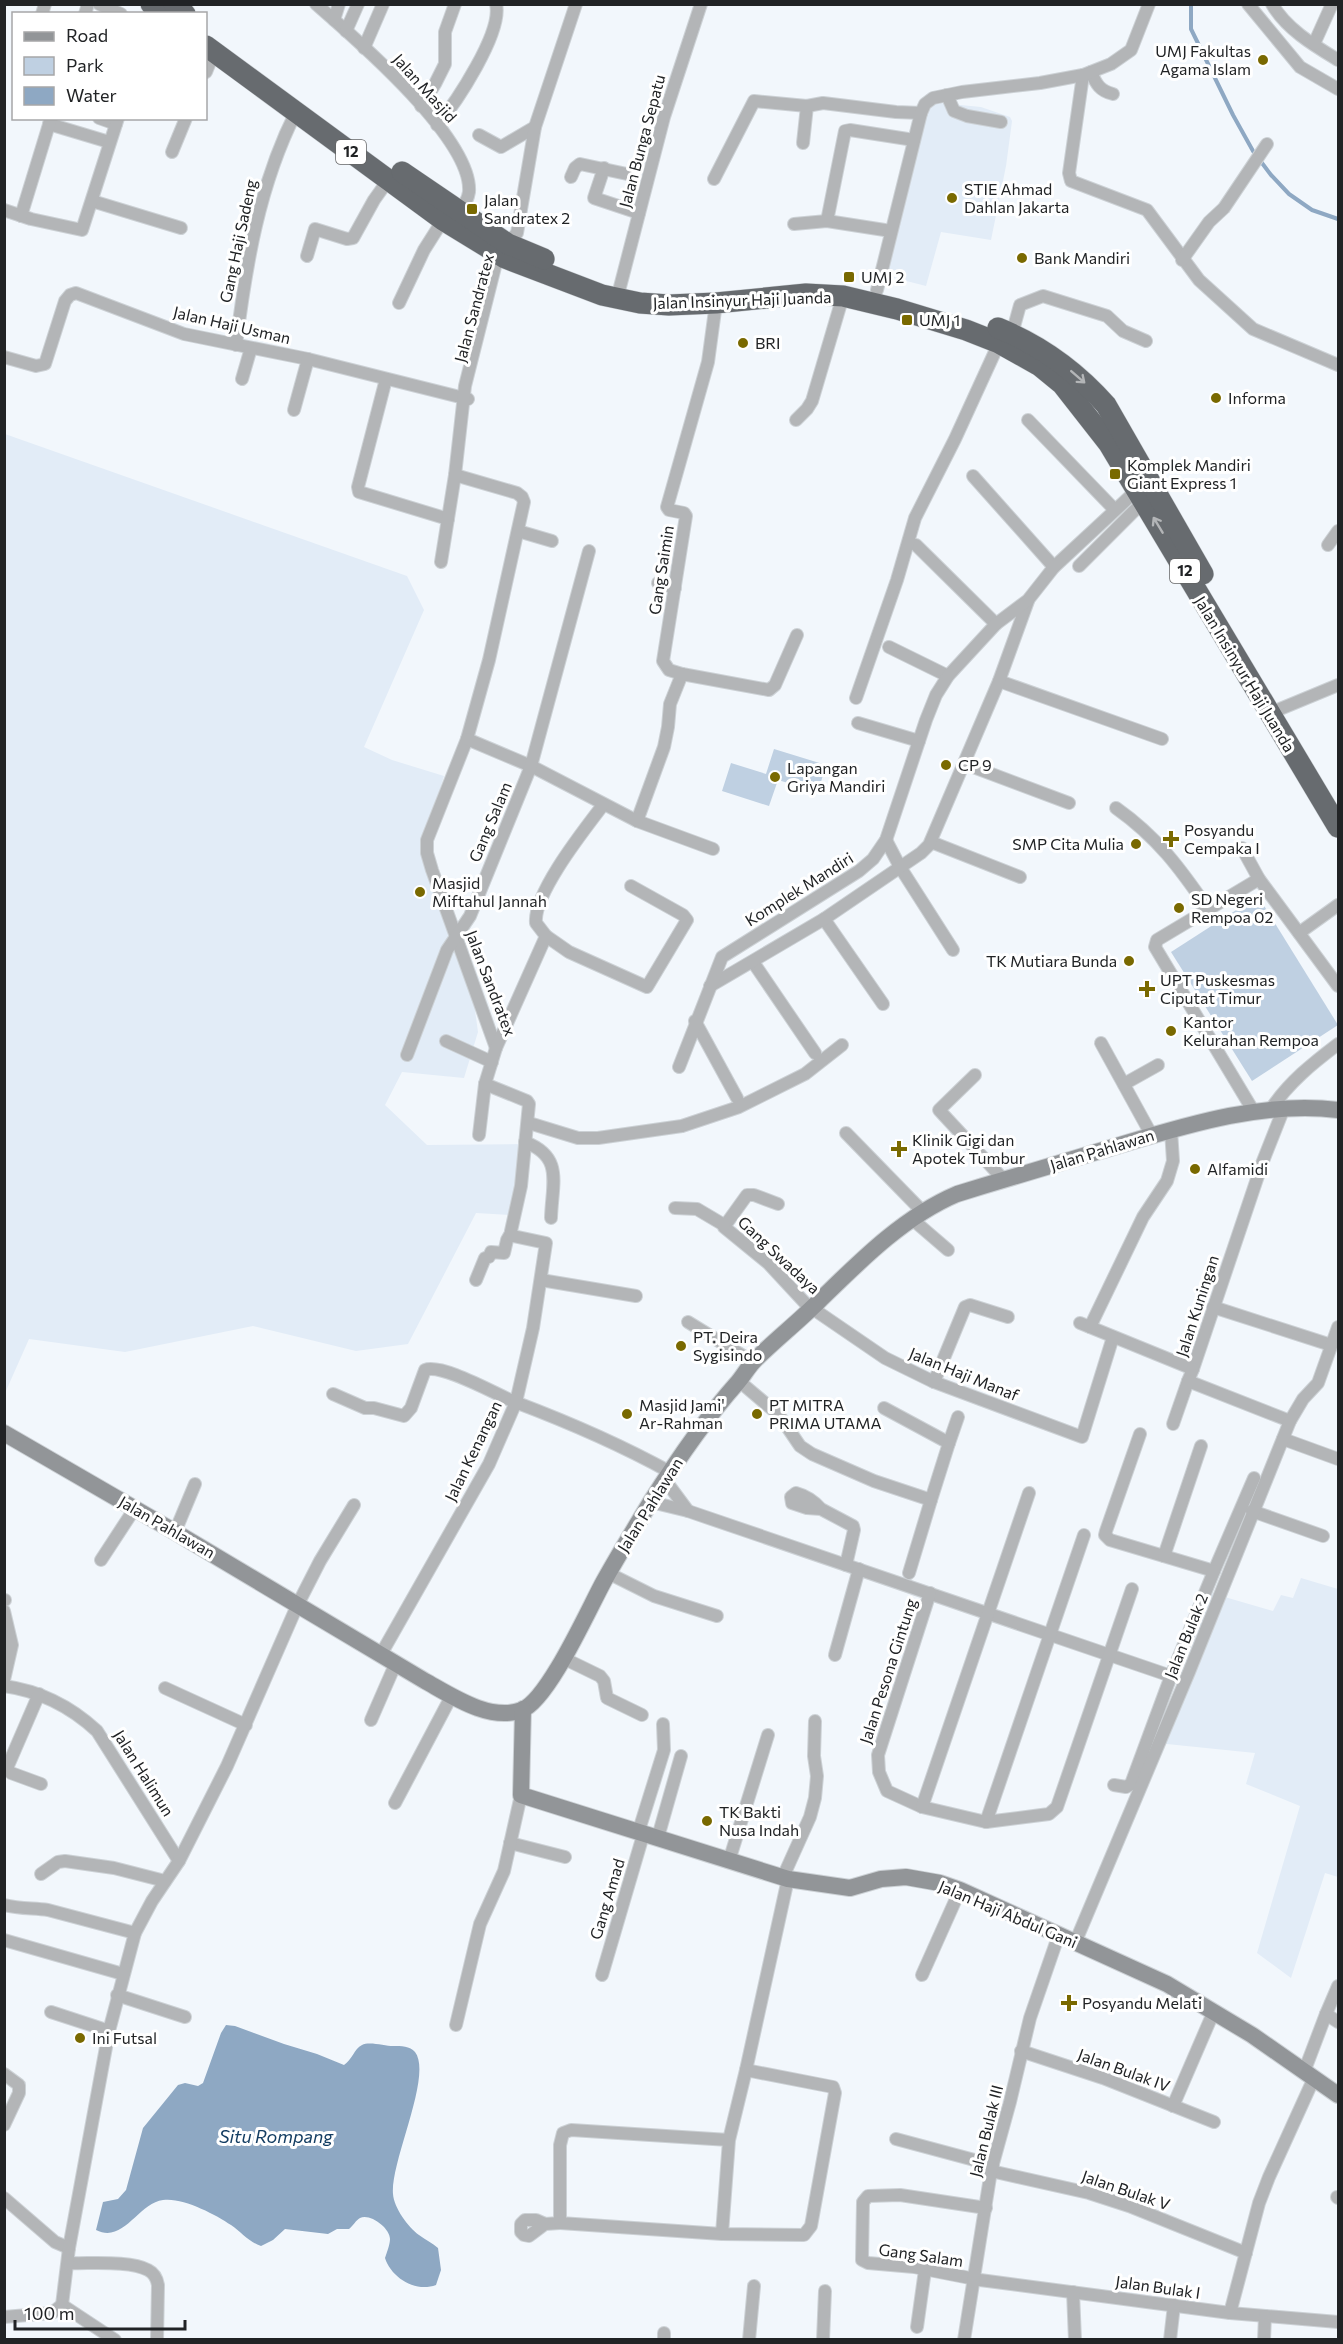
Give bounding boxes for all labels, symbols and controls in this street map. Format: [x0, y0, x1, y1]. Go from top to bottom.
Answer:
legend [12, 12, 207, 120]
text: Road [66, 24, 108, 46]
place label: UMJ Fakultas Agama Islam [1155, 41, 1251, 78]
street label: Jalan Masjid [390, 49, 461, 126]
marker: UMJ Fakultas Agama Islam [1256, 53, 1270, 67]
text: Park [66, 54, 104, 76]
street label: Jalan Bunga Sepatu [615, 72, 668, 210]
text: Water [66, 84, 117, 106]
road number: 12 [336, 140, 366, 164]
street label: Gang Haji Sadeng [215, 177, 260, 304]
place label: STIE Ahmad Dahlan Jakarta [964, 179, 1069, 216]
place label: Jalan Sandratex 2 [484, 190, 570, 227]
marker: STIE Ahmad Dahlan Jakarta [945, 191, 959, 205]
marker: Jalan Sandratex 2 [465, 202, 479, 216]
place label: Bank Mandiri [1034, 248, 1130, 267]
street label: Jalan Sandratex [450, 251, 497, 364]
marker: Bank Mandiri [1015, 251, 1029, 265]
place label: UMJ 2 [861, 267, 905, 286]
marker: UMJ 2 [842, 270, 856, 284]
street label: Jalan Insinyur Haji Juanda [652, 287, 832, 312]
street label: Jalan Haji Usman [172, 302, 293, 347]
place label: UMJ 1 [919, 310, 960, 329]
marker: UMJ 1 [900, 313, 914, 327]
place label: BRI [755, 333, 781, 352]
marker: BRI [736, 336, 750, 350]
one-way arrow [1070, 370, 1085, 384]
place label: Informa [1228, 388, 1286, 407]
marker: Informa [1209, 391, 1223, 405]
place label: Komplek Mandiri Giant Express 1 [1127, 455, 1251, 492]
marker: Komplek Mandiri Giant Express 1 [1108, 467, 1122, 481]
one-way arrow [1151, 517, 1163, 534]
street label: Gang Saimin [644, 524, 677, 616]
road number: 12 [1170, 559, 1200, 583]
street label: Jalan Insinyur Haji Juanda [1191, 592, 1300, 755]
place label: CP 9 [958, 755, 992, 774]
place label: Lapangan Griya Mandiri [787, 758, 885, 795]
marker: CP 9 [939, 758, 953, 772]
marker: Lapangan Griya Mandiri [768, 770, 782, 784]
street label: Gang Salam [464, 779, 515, 865]
place label: Posyandu Cempaka I [1184, 820, 1260, 857]
marker: Posyandu Cempaka I [1162, 830, 1180, 848]
place label: SMP Cita Mulia [1012, 834, 1124, 853]
marker: SMP Cita Mulia [1129, 837, 1143, 851]
street label: Komplek Mandiri [741, 848, 856, 929]
place label: Masjid Miftahul Jannah [432, 873, 547, 910]
marker: Masjid Miftahul Jannah [413, 885, 427, 899]
place label: SD Negeri Rempoa 02 [1191, 889, 1273, 926]
marker: SD Negeri Rempoa 02 [1172, 901, 1186, 915]
street label: Jalan Sandratex [463, 927, 521, 1039]
place label: TK Mutiara Bunda [986, 951, 1117, 970]
marker: TK Mutiara Bunda [1122, 954, 1136, 968]
place label: UPT Puskesmas Ciputat Timur [1160, 970, 1275, 1007]
marker: UPT Puskesmas Ciputat Timur [1138, 980, 1156, 998]
place label: Kantor Kelurahan Rempoa [1183, 1012, 1319, 1049]
marker: Kantor Kelurahan Rempoa [1164, 1024, 1178, 1038]
street label: Jalan Pahlawan [1048, 1125, 1156, 1174]
place label: Klinik Gigi dan Apotek Tumbur [912, 1130, 1026, 1167]
marker: Klinik Gigi dan Apotek Tumbur [890, 1140, 908, 1158]
place label: Alfamidi [1207, 1159, 1268, 1178]
marker: Alfamidi [1188, 1162, 1202, 1176]
street label: Gang Swadaya [734, 1212, 824, 1297]
street label: Jalan Kuningan [1171, 1253, 1222, 1359]
place label: PT. Deira Sygisindo [693, 1327, 762, 1364]
marker: PT. Deira Sygisindo [674, 1339, 688, 1353]
street label: Jalan Haji Manaf [907, 1343, 1022, 1404]
place label: Masjid Jami' Ar-Rahman [639, 1395, 725, 1432]
place label: PT MITRA PRIMA UTAMA [769, 1395, 882, 1432]
street label: Jalan Kenangan [440, 1398, 505, 1504]
marker: Masjid Jami' Ar-Rahman [620, 1407, 634, 1421]
marker: PT MITRA PRIMA UTAMA [750, 1407, 764, 1421]
street label: Jalan Pahlawan [613, 1454, 686, 1555]
street label: Jalan Pahlawan [116, 1491, 219, 1562]
street label: Jalan Bulak 2 [1160, 1590, 1211, 1681]
street label: Jalan Pesona Gintung [855, 1595, 920, 1746]
street label: Jalan Halimun [110, 1726, 179, 1819]
place label: TK Bakti Nusa Indah [719, 1802, 799, 1839]
marker: TK Bakti Nusa Indah [700, 1814, 714, 1828]
street label: Gang Amad [585, 1856, 628, 1942]
street label: Jalan Haji Abdul Gani [936, 1876, 1080, 1951]
place label: Posyandu Melati [1082, 1993, 1202, 2012]
marker: Posyandu Melati [1060, 1994, 1078, 2012]
place label: Ini Futsal [92, 2028, 157, 2047]
marker: Ini Futsal [73, 2031, 87, 2045]
street label: Jalan Bulak IV [1076, 2044, 1173, 2095]
street label: Jalan Bulak III [965, 2083, 1006, 2179]
water label: Situ Rompang [219, 2125, 334, 2147]
street label: Jalan Bulak V [1080, 2166, 1173, 2214]
street label: Gang Salam [878, 2239, 965, 2270]
street label: Jalan Bulak I [1114, 2271, 1202, 2302]
scale bar [15, 2293, 184, 2331]
text: 100 m [24, 2302, 74, 2324]

